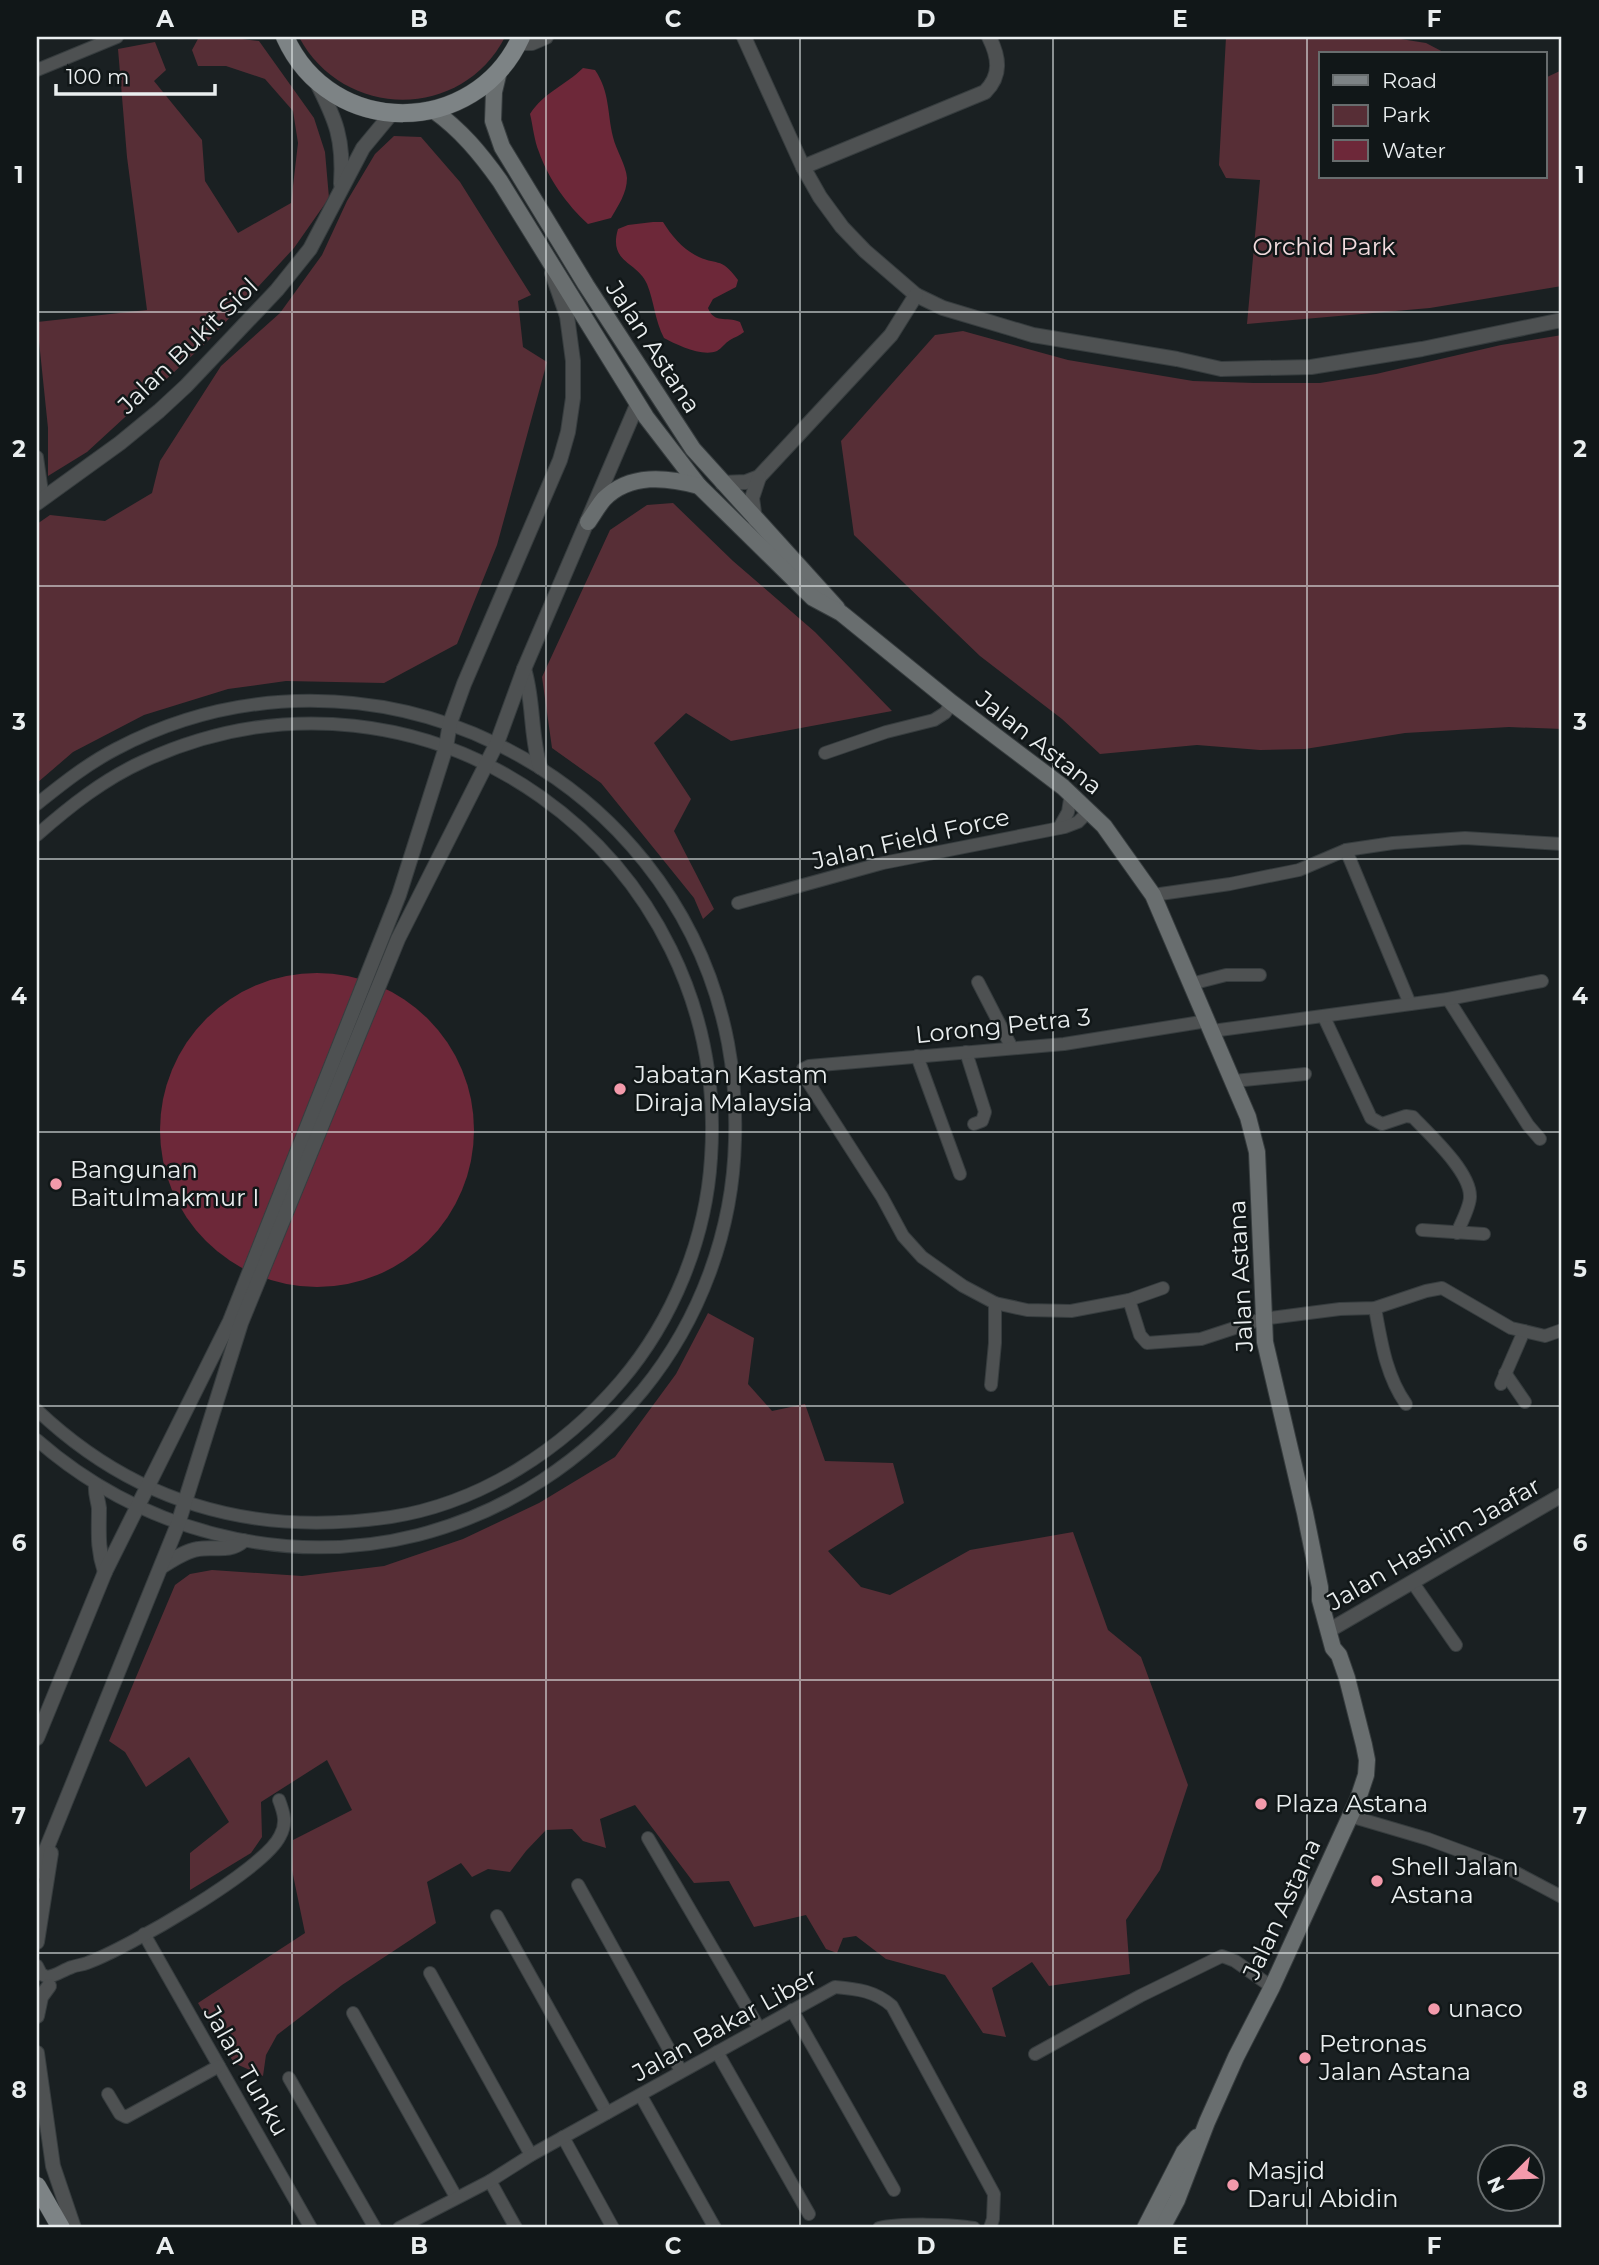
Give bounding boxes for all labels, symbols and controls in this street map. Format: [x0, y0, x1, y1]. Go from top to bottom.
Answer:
text: A [155, 5, 174, 33]
text: B [410, 5, 428, 33]
text: C [665, 5, 682, 33]
text: D [917, 5, 936, 33]
text: E [1172, 5, 1188, 33]
text: F [1427, 5, 1442, 33]
scale bar [56, 52, 215, 96]
legend [1319, 52, 1546, 178]
text: 100 m [66, 64, 129, 89]
text: Road [1382, 68, 1437, 93]
text: Park [1382, 102, 1430, 127]
text: Water [1382, 138, 1446, 163]
text: 1 [14, 161, 24, 189]
text: 1 [1575, 161, 1585, 189]
park label: Orchid Park [1253, 232, 1396, 261]
street label: Jalan Bukit Siol [111, 272, 264, 420]
street label: Jalan Astana [599, 274, 707, 418]
text: 2 [12, 435, 26, 463]
text: 2 [1573, 435, 1587, 463]
street label: Jalan Astana [970, 684, 1108, 801]
text: 3 [11, 708, 26, 736]
text: 3 [1572, 708, 1587, 736]
street label: Jalan Field Force [809, 802, 1012, 876]
text: 4 [11, 982, 27, 1010]
text: 4 [1572, 982, 1588, 1010]
street label: Lorong Petra 3 [914, 1002, 1092, 1049]
place label: Jabatan Kastam Diraja Malaysia [633, 1060, 828, 1117]
marker: Jabatan Kastam Diraja Malaysia [612, 1081, 628, 1097]
place label: Bangunan Baitulmakmur I [70, 1155, 259, 1212]
marker: Bangunan Baitulmakmur I [48, 1176, 64, 1192]
street label: Jalan Astana [1222, 1199, 1259, 1354]
text: 5 [12, 1255, 26, 1283]
text: 5 [1573, 1255, 1587, 1283]
street label: Jalan Hashim Jaafar [1321, 1471, 1545, 1617]
text: 6 [12, 1529, 27, 1557]
text: 6 [1573, 1529, 1588, 1557]
place label: Plaza Astana [1275, 1789, 1428, 1818]
marker: Plaza Astana [1253, 1796, 1269, 1812]
text: 7 [12, 1802, 26, 1830]
text: 7 [1573, 1802, 1587, 1830]
street label: Jalan Astana [1236, 1834, 1327, 1985]
place label: Shell Jalan Astana [1391, 1852, 1519, 1909]
marker: Shell Jalan Astana [1369, 1873, 1385, 1889]
street label: Jalan Bakar Liber [626, 1962, 822, 2088]
place label: unaco [1448, 1994, 1523, 2023]
street label: Jalan Tunku [197, 2000, 295, 2141]
marker: unaco [1426, 2001, 1442, 2017]
place label: Petronas Jalan Astana [1318, 2029, 1471, 2086]
marker: Petronas Jalan Astana [1297, 2050, 1313, 2066]
text: 8 [11, 2076, 27, 2104]
text: 8 [1572, 2076, 1588, 2104]
north arrow [1476, 2142, 1546, 2212]
place label: Masjid Darul Abidin [1247, 2156, 1398, 2213]
text: N [1482, 2173, 1510, 2196]
marker: Masjid Darul Abidin [1225, 2177, 1241, 2193]
text: A [155, 2232, 174, 2260]
text: B [410, 2232, 428, 2260]
text: C [665, 2232, 682, 2260]
text: D [917, 2232, 936, 2260]
text: E [1172, 2232, 1188, 2260]
text: F [1427, 2232, 1442, 2260]

